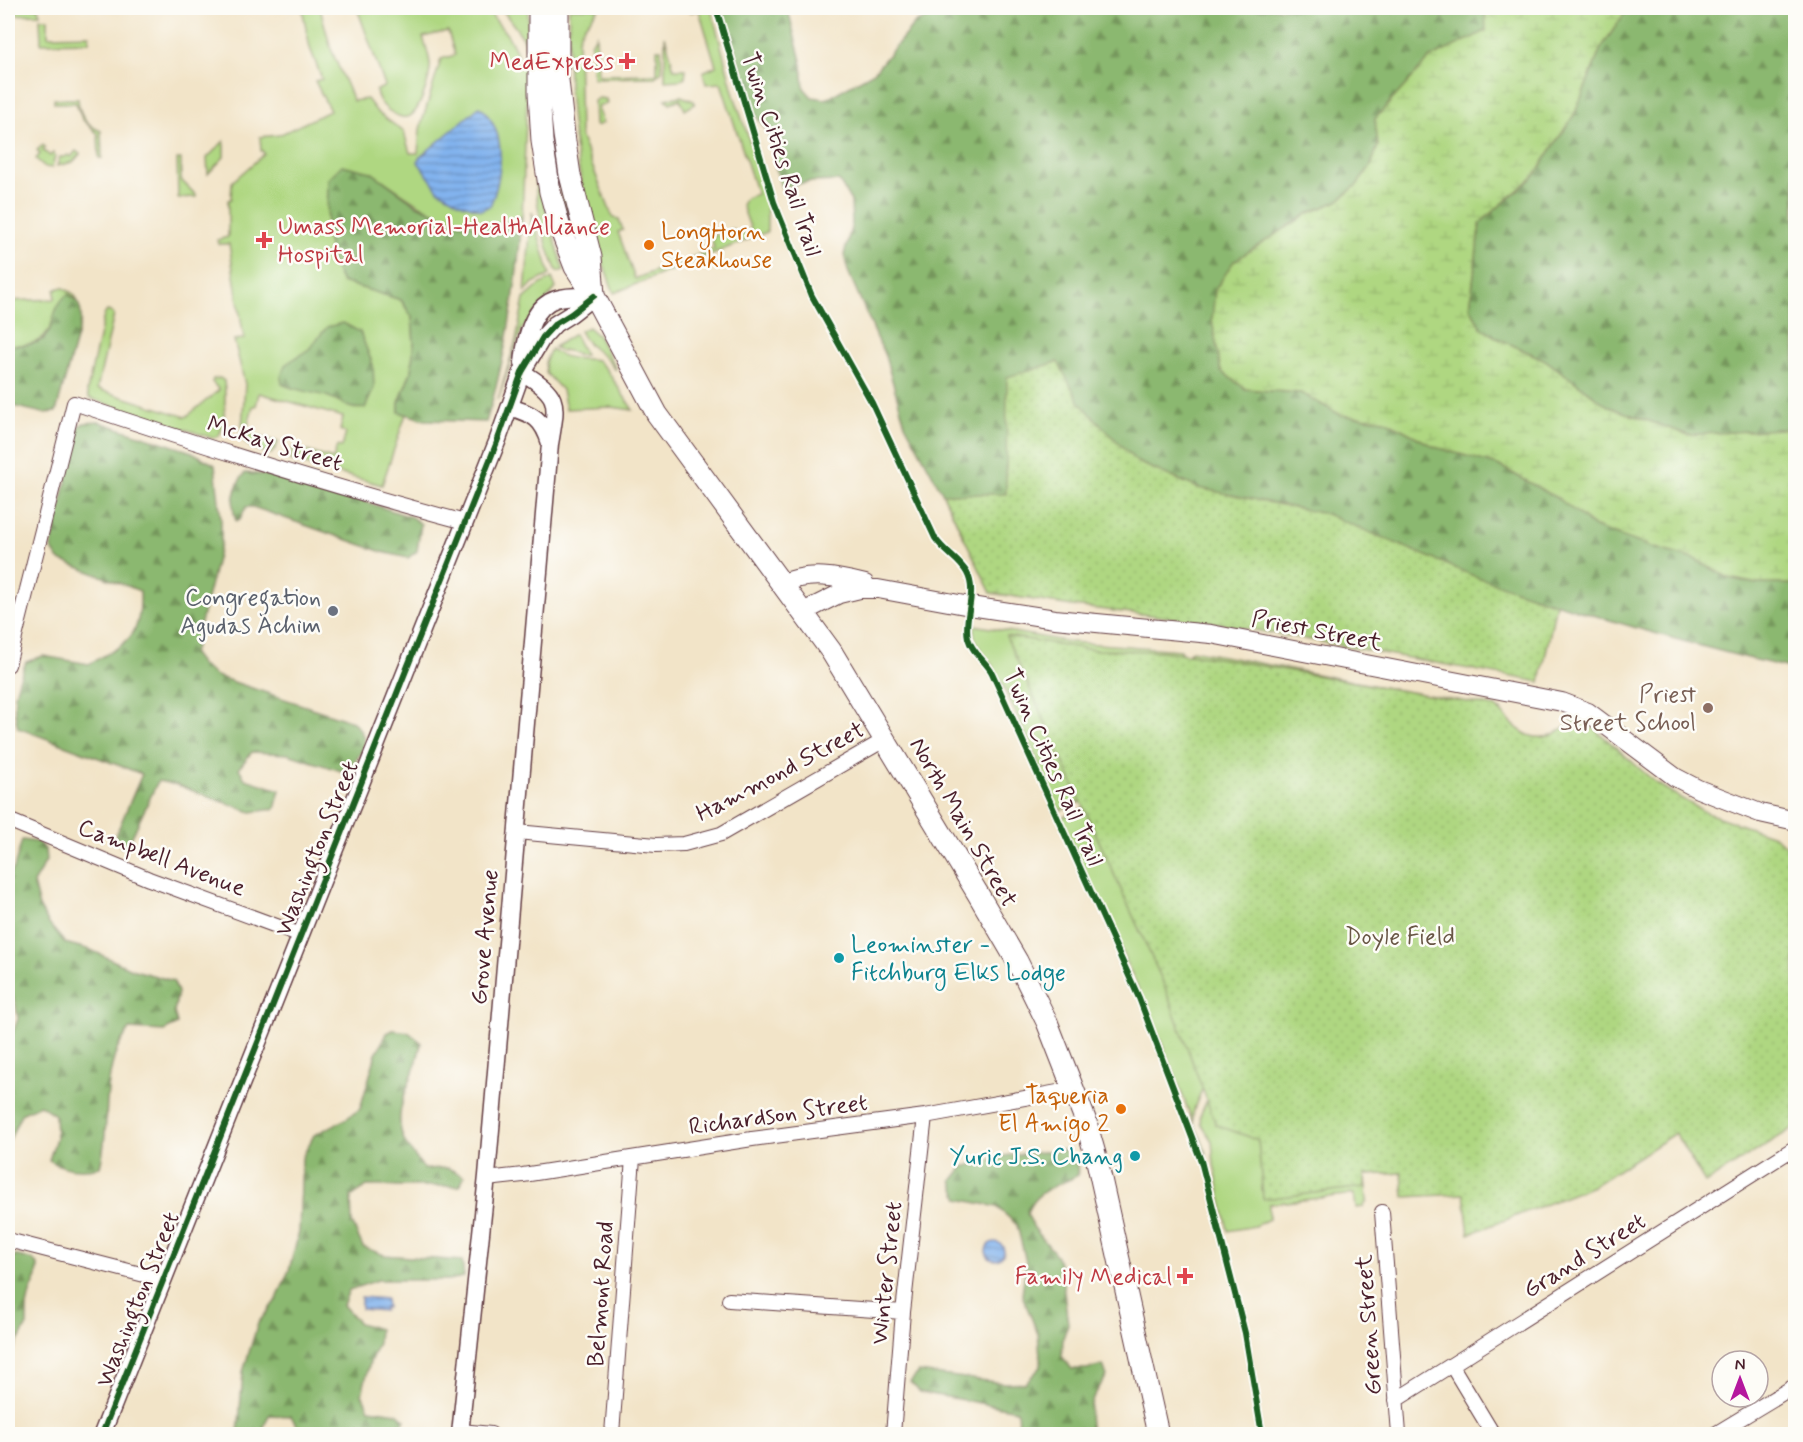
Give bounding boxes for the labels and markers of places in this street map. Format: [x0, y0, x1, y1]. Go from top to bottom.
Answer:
place label: MedExpress [489, 47, 614, 78]
marker: MedExpress [618, 52, 636, 70]
place label: Umass Memorial-HealthAlliance Hospital [278, 212, 610, 271]
place label: LongHorn Steakhouse [661, 217, 772, 276]
marker: Umass Memorial-HealthAlliance Hospital [255, 231, 273, 249]
marker: LongHorn Steakhouse [642, 238, 656, 252]
place label: Congregation Agudas Achim [180, 583, 321, 642]
marker: Congregation Agudas Achim [326, 604, 340, 618]
place label: Priest Street School [1560, 680, 1696, 739]
marker: Priest Street School [1701, 701, 1715, 715]
place label: Leominster - Fitchburg Elks Lodge [851, 930, 1066, 991]
marker: Leominster - Fitchburg Elks Lodge [832, 951, 846, 965]
place label: Taqueria El Amigo 2 [998, 1081, 1109, 1142]
marker: Taqueria El Amigo 2 [1114, 1102, 1128, 1116]
place label: Yuric J.S. Chang [950, 1142, 1123, 1173]
marker: Yuric J.S. Chang [1128, 1149, 1142, 1163]
place label: Family Medical [1015, 1262, 1172, 1293]
marker: Family Medical [1176, 1267, 1194, 1285]

